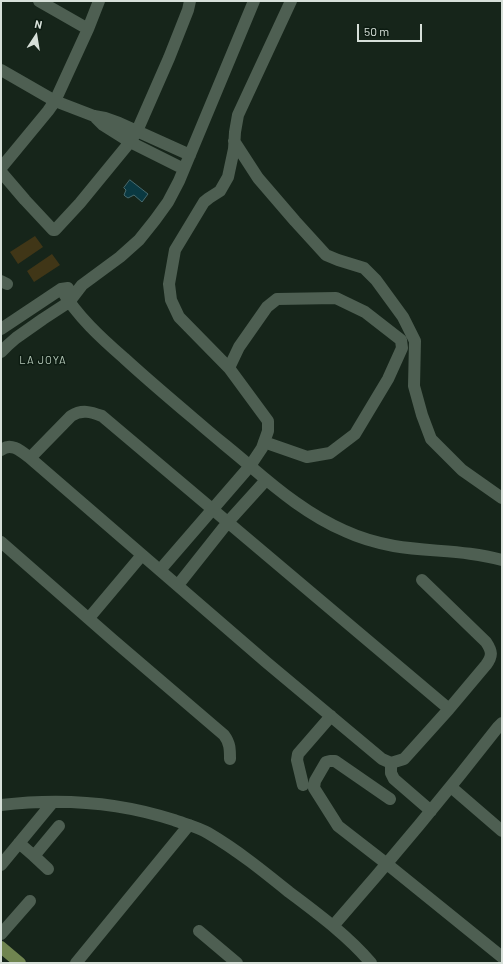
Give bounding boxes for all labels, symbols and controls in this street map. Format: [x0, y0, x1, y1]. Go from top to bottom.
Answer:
north arrow [16, 16, 56, 56]
scale bar [359, 16, 424, 42]
text: N [34, 17, 44, 31]
text: 50 m [364, 24, 389, 38]
district label: LA JOYA [19, 353, 67, 367]

